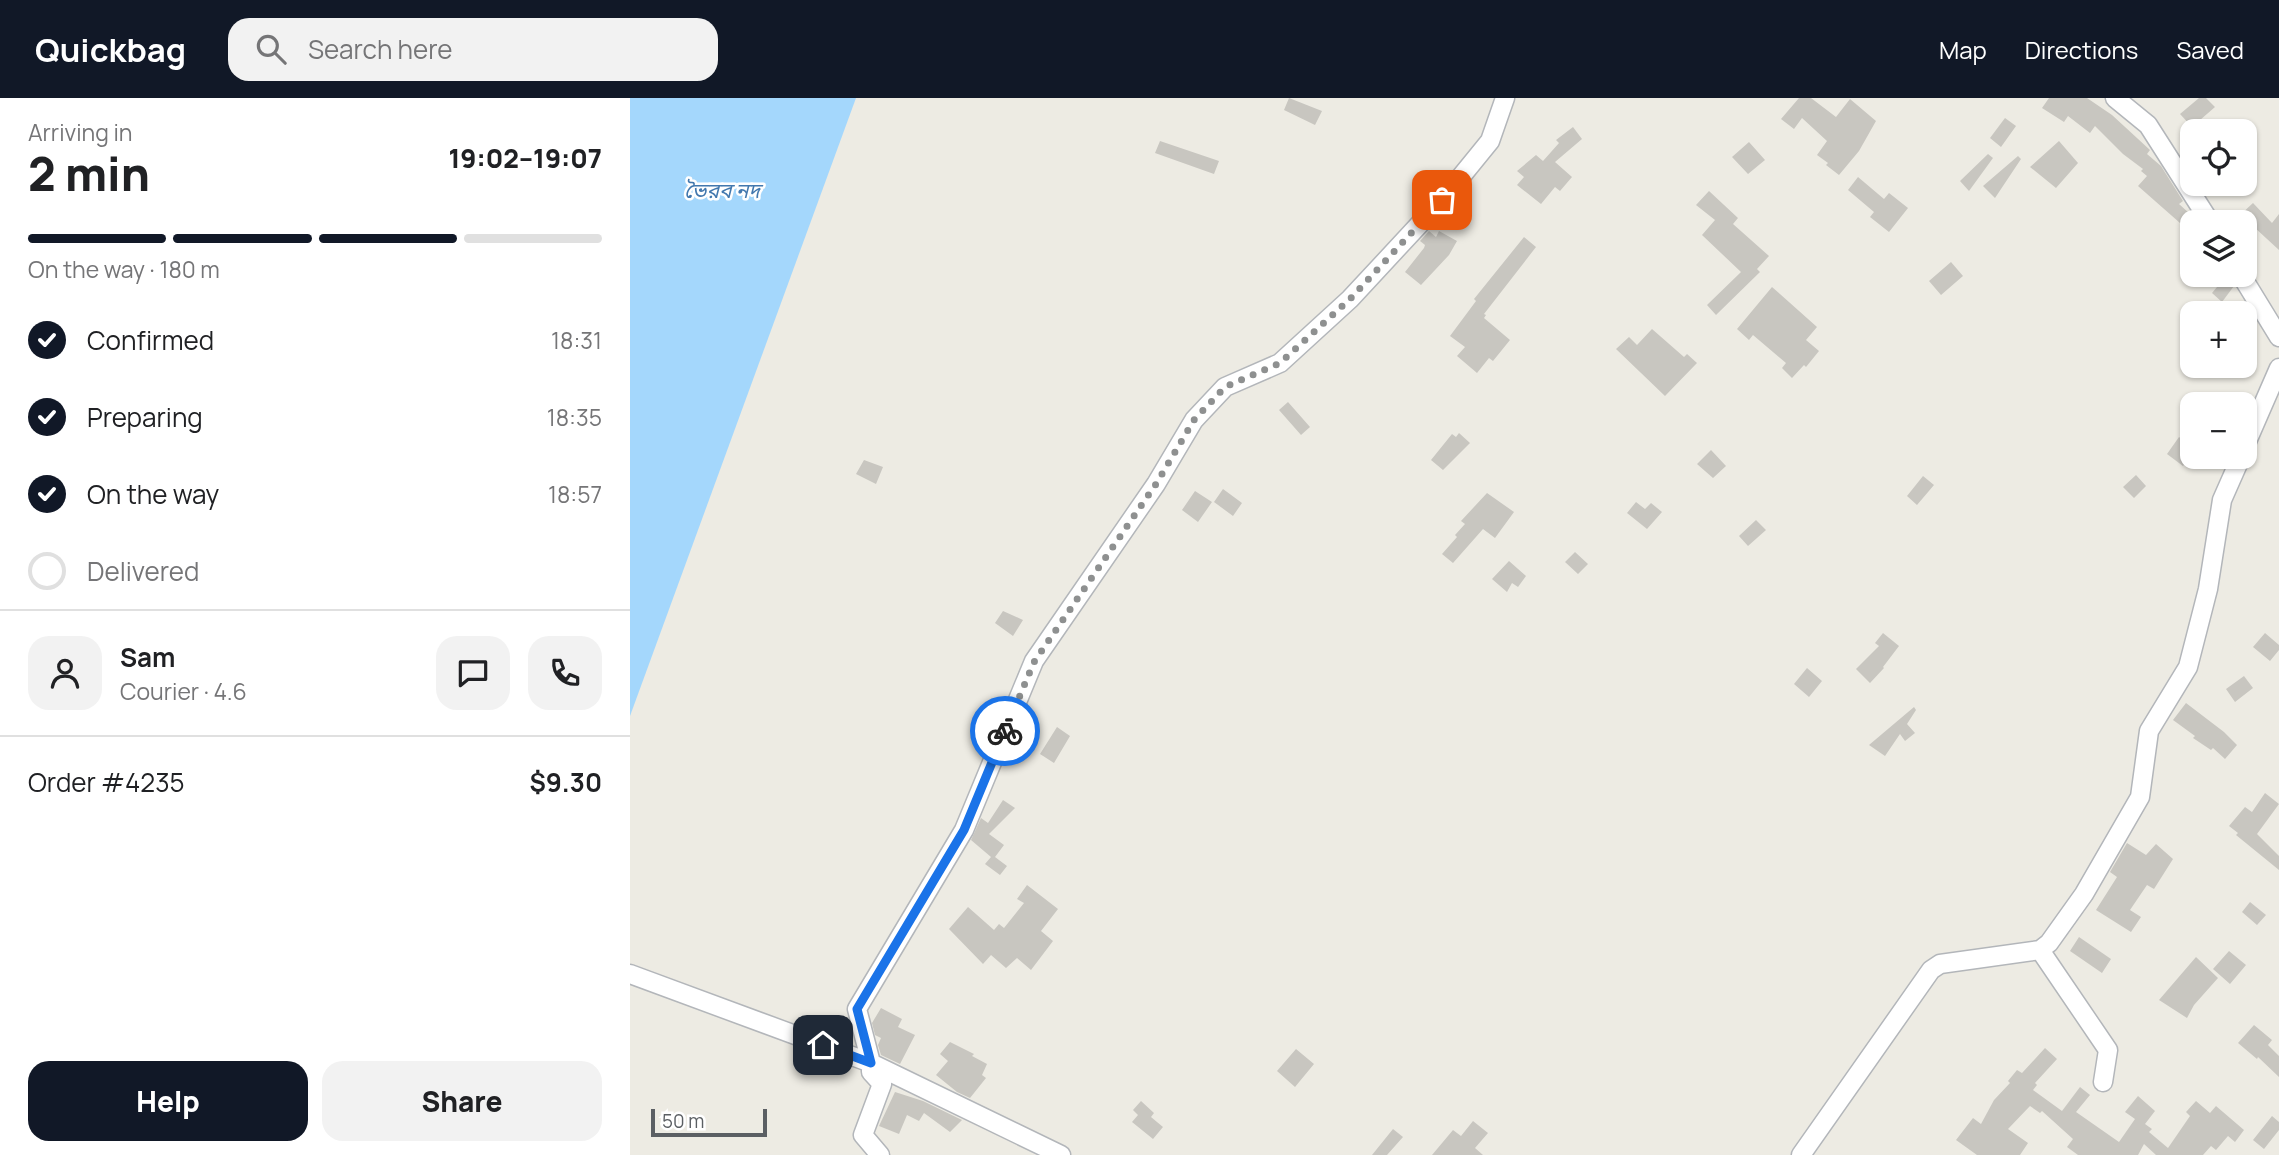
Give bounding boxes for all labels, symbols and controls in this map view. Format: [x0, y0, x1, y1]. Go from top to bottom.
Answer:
search box [228, 18, 718, 81]
text: Quickbag [35, 27, 186, 72]
icon: search [252, 30, 290, 68]
text: Search here [308, 31, 453, 67]
text: Map [1939, 33, 1987, 66]
text: Directions [2025, 33, 2138, 66]
text: Saved [2176, 33, 2244, 66]
text: Arriving in [28, 116, 133, 148]
map controls [2180, 119, 2257, 469]
button: locate [2180, 119, 2257, 196]
text: 19:02–19:07 [449, 140, 602, 176]
text: 2 min [28, 142, 150, 205]
pin [1412, 170, 1472, 230]
water label: ভৈরব নদ [684, 176, 764, 204]
icon: bag [1423, 181, 1461, 219]
button: layers [2180, 210, 2257, 287]
text: On the way · 180 m [28, 253, 220, 285]
button: + [2180, 301, 2257, 378]
icon: check [28, 321, 66, 359]
text: Confirmed [87, 322, 214, 358]
text: 18:31 [551, 324, 602, 356]
button: − [2180, 392, 2257, 469]
icon: check [28, 398, 66, 436]
text: Preparing [87, 399, 203, 435]
text: 18:35 [547, 401, 602, 433]
icon: check [28, 475, 66, 513]
text: On the way [87, 476, 219, 512]
text: 18:57 [548, 478, 602, 510]
text: Delivered [87, 553, 199, 589]
button: person [28, 636, 102, 710]
button: chat [436, 636, 510, 710]
button: phone [528, 636, 602, 710]
text: Sam [120, 639, 175, 675]
text: Courier · 4.6 [120, 675, 247, 707]
courier [970, 696, 1040, 766]
icon: bike [986, 712, 1024, 750]
text: Order #4235 [28, 764, 185, 800]
text: $9.30 [530, 764, 602, 800]
pin [793, 1015, 853, 1075]
icon: home [804, 1026, 842, 1064]
button: Help [28, 1061, 308, 1141]
button: Share [322, 1061, 602, 1141]
scale bar [651, 1106, 766, 1138]
text: 50 m [662, 1108, 704, 1134]

